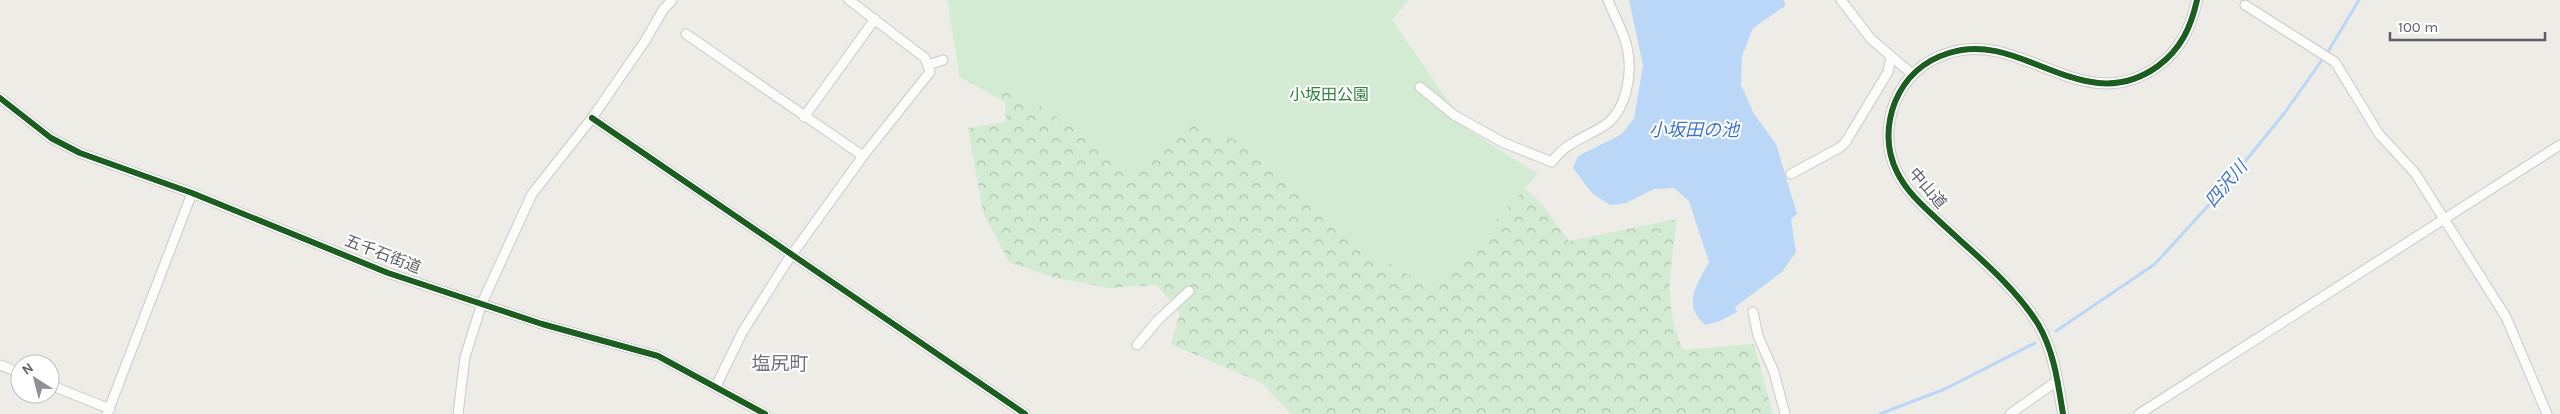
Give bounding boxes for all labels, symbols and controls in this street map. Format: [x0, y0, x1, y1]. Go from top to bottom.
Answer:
scale bar [2390, 10, 2545, 42]
text: 100 m [2398, 18, 2438, 36]
park label: 小坂田公園 [1289, 85, 1369, 104]
water label: 小坂田の池 [1649, 119, 1741, 141]
water label: 四沢川 [2200, 155, 2253, 212]
street label: 中山道 [1905, 164, 1951, 212]
street label: 五千石街道 [342, 231, 424, 277]
district label: 塩尻町 [751, 353, 809, 375]
north arrow [10, 354, 60, 404]
text: N [19, 359, 37, 379]

